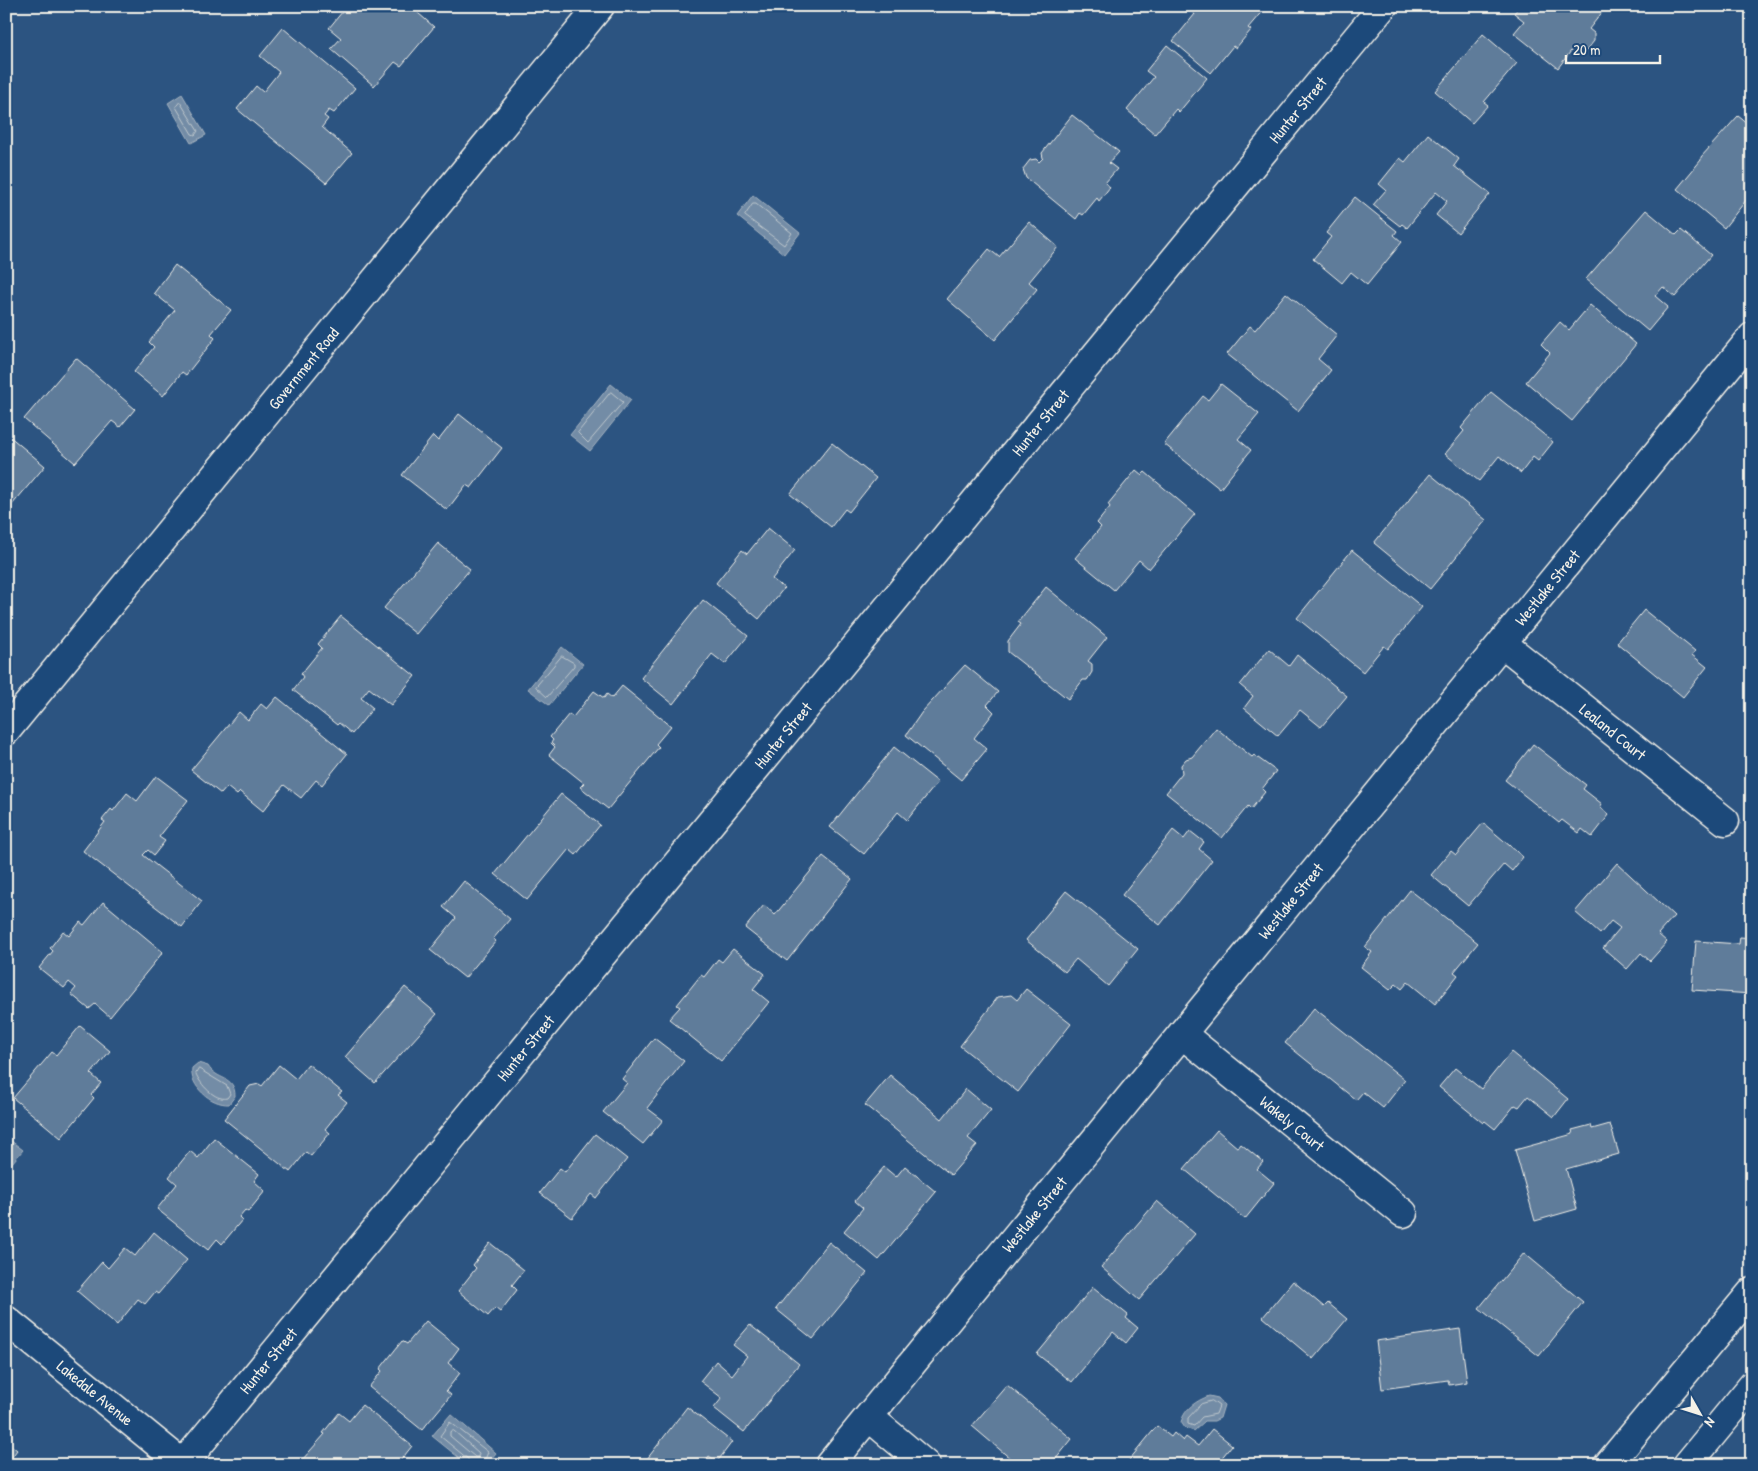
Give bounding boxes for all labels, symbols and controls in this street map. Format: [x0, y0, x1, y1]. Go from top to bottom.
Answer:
scale bar [1566, 32, 1659, 64]
text: 20 m [1573, 39, 1600, 60]
street label: Hunter Street [1264, 71, 1332, 148]
street label: Government Road [263, 322, 344, 414]
street label: Hunter Street [1006, 384, 1075, 460]
street label: Westlake Street [1509, 544, 1585, 630]
street label: Hunter Street [749, 697, 817, 773]
street label: Lealand Court [1575, 698, 1651, 765]
street label: Westlake Street [1253, 858, 1329, 944]
street label: Hunter Street [492, 1010, 560, 1086]
street label: Wakely Court [1255, 1091, 1330, 1157]
street label: Westlake Street [996, 1171, 1072, 1257]
street label: Hunter Street [234, 1322, 302, 1398]
street label: Lakedale Avenue [52, 1355, 139, 1431]
north arrow [1676, 1388, 1726, 1438]
text: N [1700, 1414, 1720, 1432]

